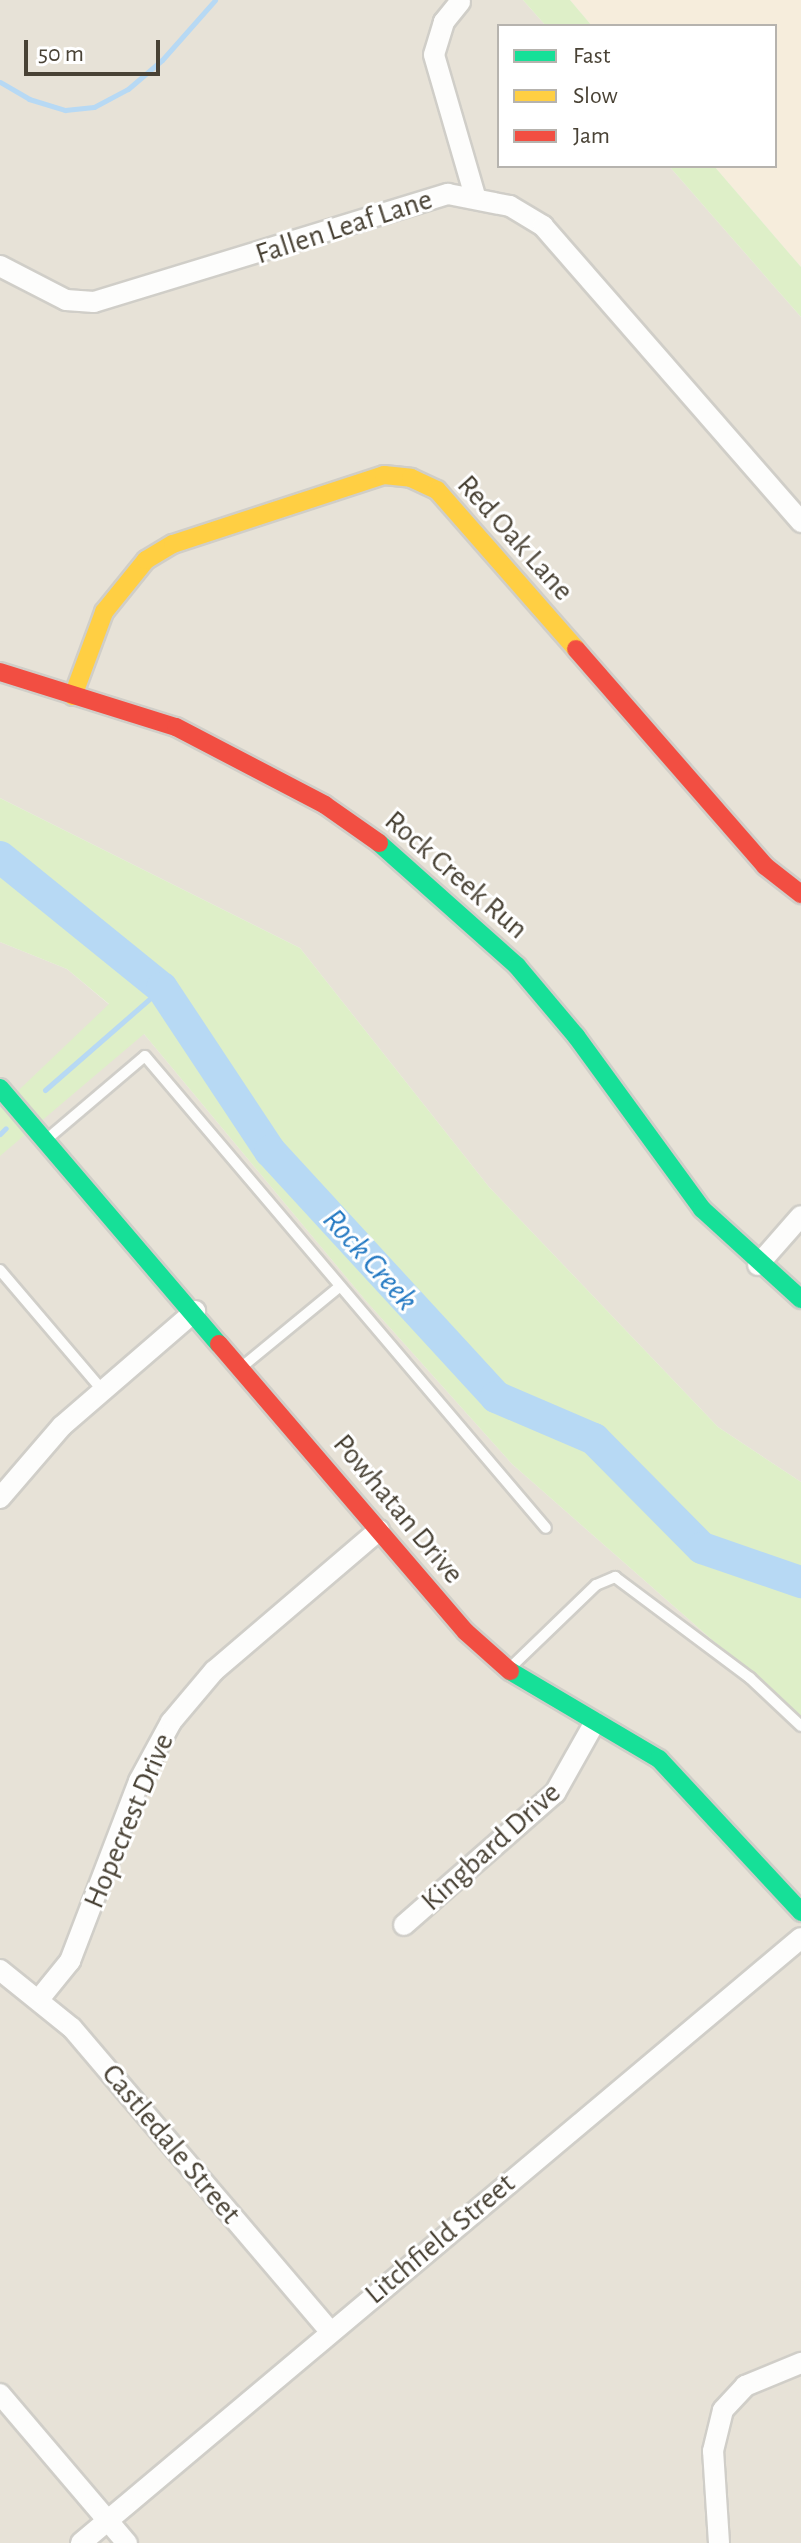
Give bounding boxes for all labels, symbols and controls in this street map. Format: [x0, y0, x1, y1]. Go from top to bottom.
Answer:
scale bar [28, 24, 164, 74]
legend [497, 24, 777, 168]
text: 50 m [38, 42, 84, 66]
text: Fast [573, 44, 610, 68]
text: Slow [573, 84, 618, 108]
text: Jam [573, 124, 610, 148]
street label: Fallen Leaf Lane [251, 181, 437, 273]
street label: Red Oak Lane [449, 468, 581, 608]
street label: Rock Creek Run [377, 803, 535, 947]
water label: Rock Creek [314, 1201, 426, 1319]
street label: Powhatan Drive [325, 1427, 471, 1591]
street label: Hopecrest Drive [76, 1728, 182, 1914]
street label: Kingbard Drive [414, 1775, 568, 1919]
street label: Castledale Street [94, 2057, 248, 2231]
street label: Litchfield Street [358, 2166, 522, 2312]

